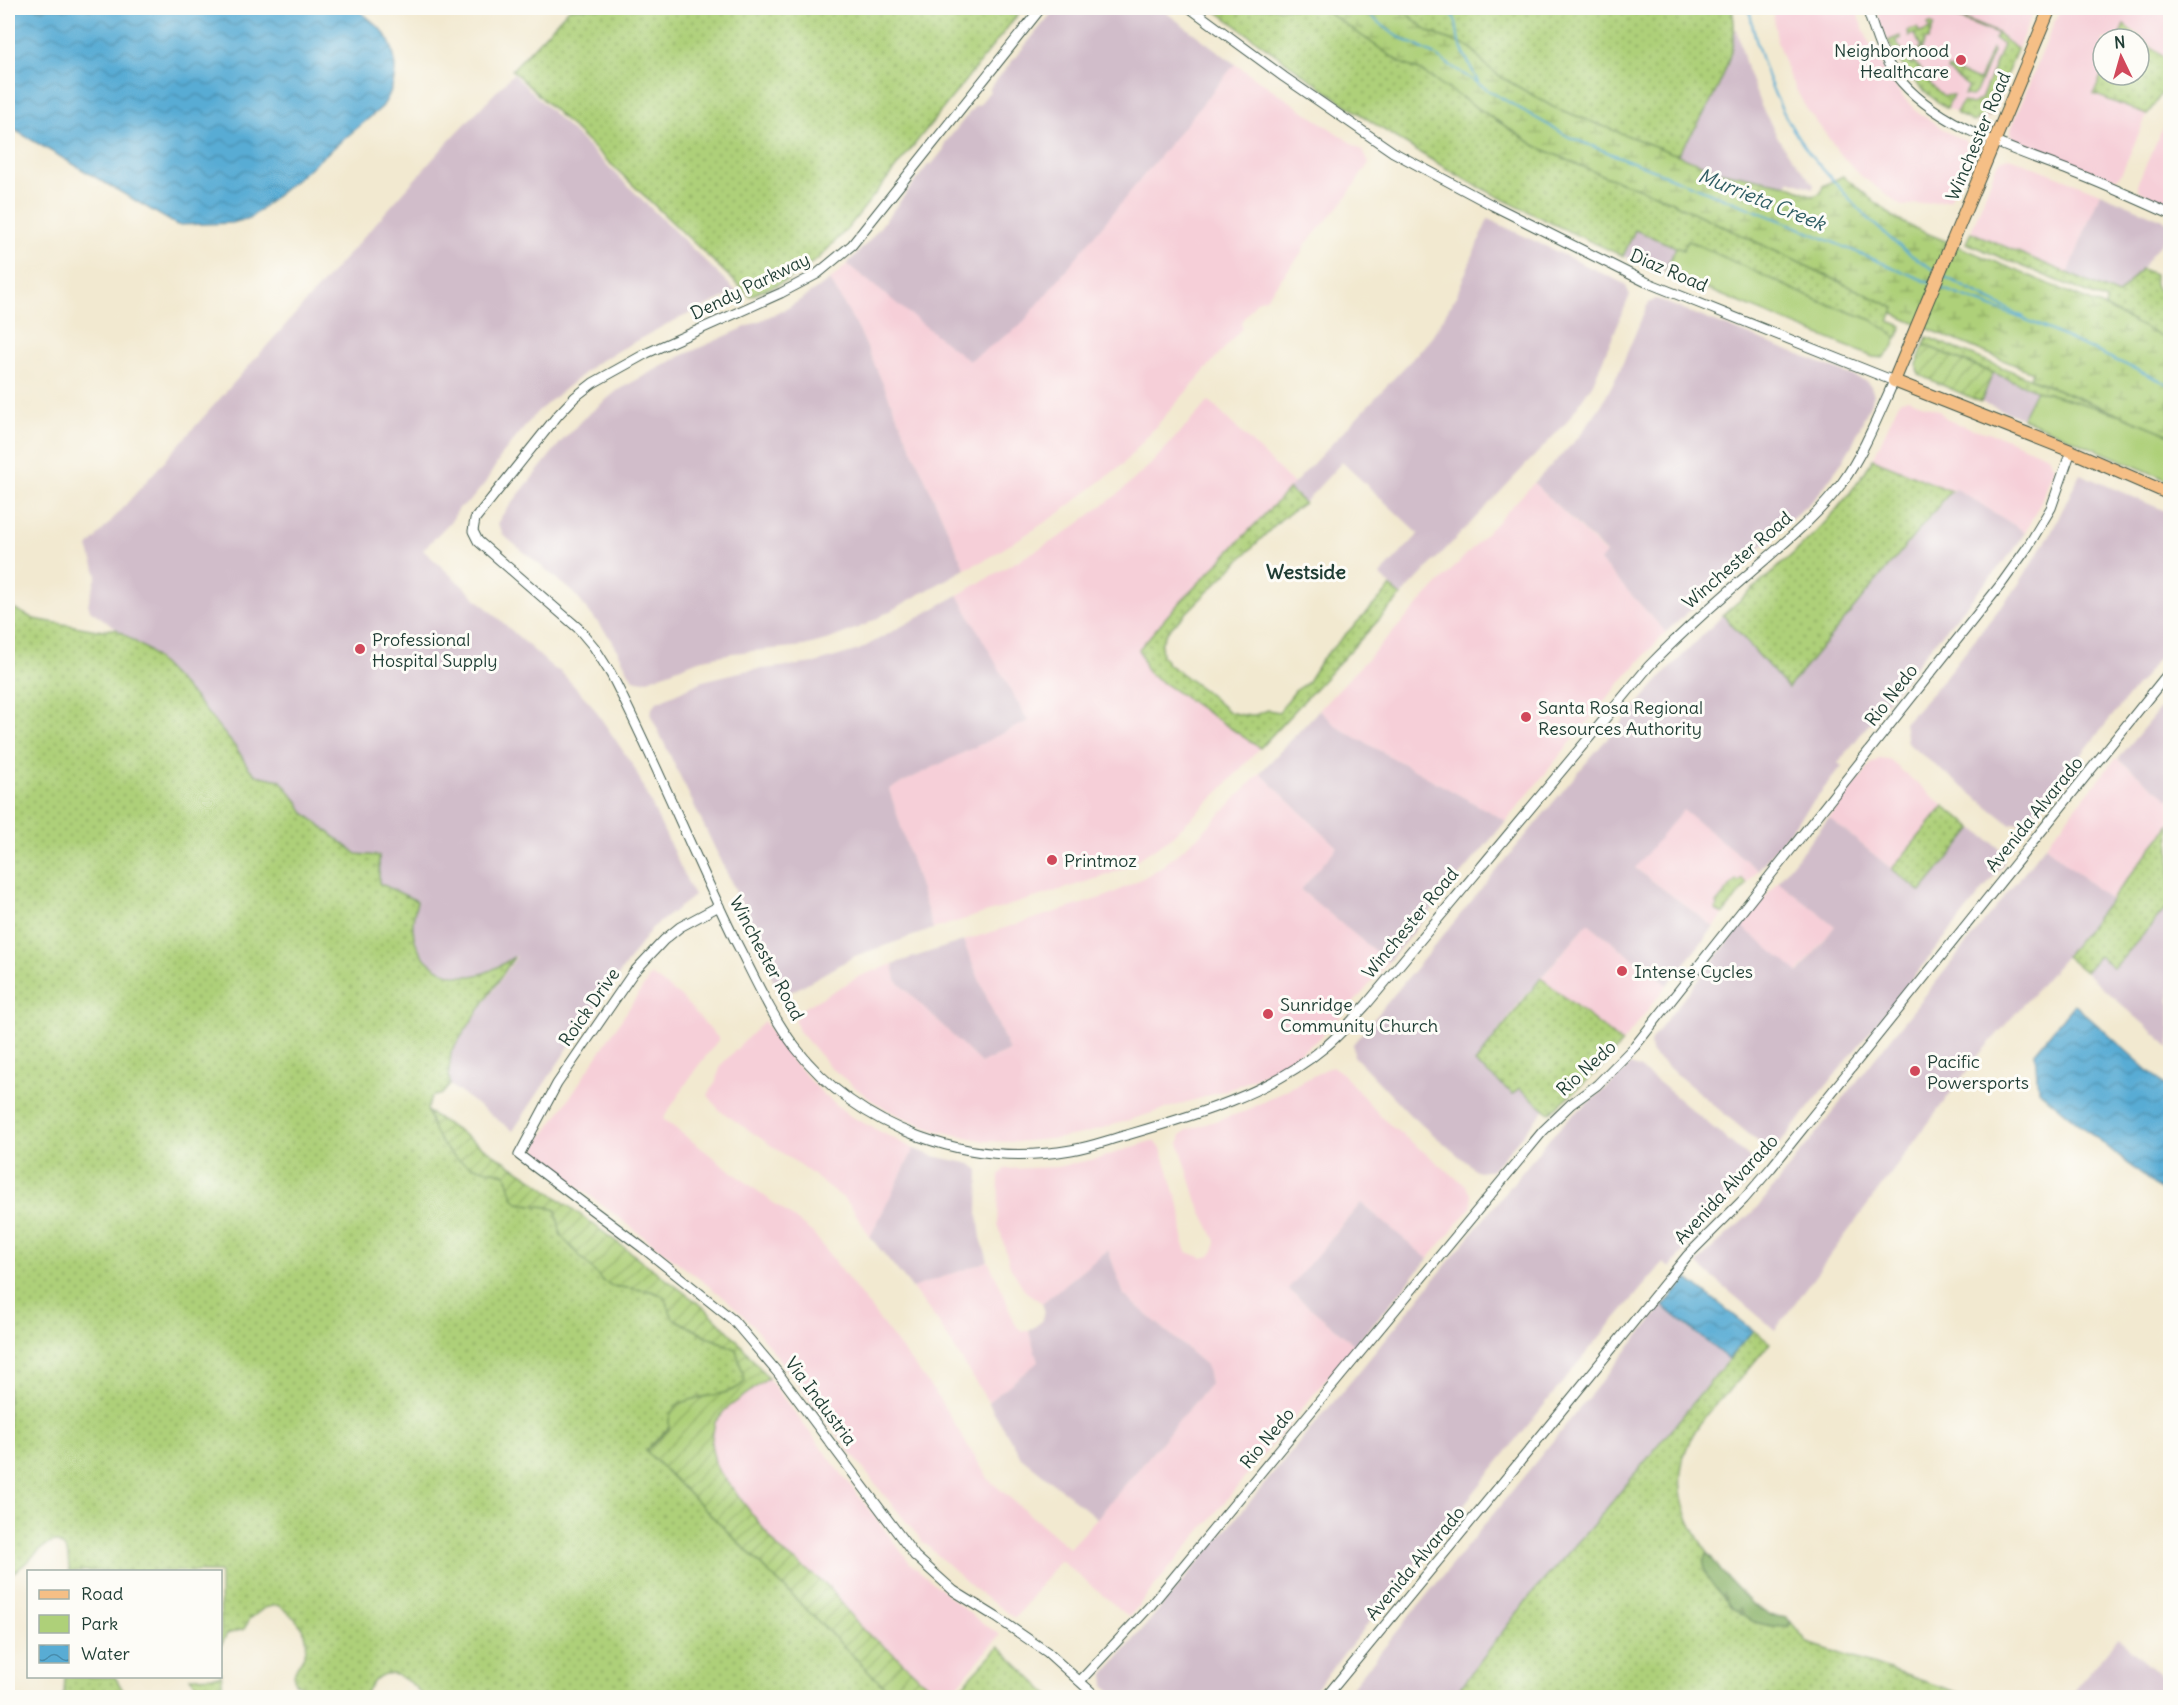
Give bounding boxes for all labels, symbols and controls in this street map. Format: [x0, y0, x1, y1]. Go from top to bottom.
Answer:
north arrow [2091, 27, 2151, 87]
text: N [2113, 32, 2126, 53]
place label: Neighborhood Healthcare [1834, 39, 1949, 83]
marker: Neighborhood Healthcare [1954, 53, 1968, 67]
street label: Winchester Road [1941, 68, 2016, 204]
water label: Murrieta Creek [1695, 162, 1831, 236]
street label: Diaz Road [1627, 243, 1712, 297]
street label: Dendy Parkway [687, 247, 813, 325]
street label: Winchester Road [1678, 506, 1797, 614]
district label: Westside [1266, 559, 1346, 584]
place label: Professional Hospital Supply [372, 628, 497, 672]
marker: Professional Hospital Supply [353, 642, 367, 656]
street label: Rio Nedo [1860, 659, 1922, 731]
place label: Santa Rosa Regional Resources Authority [1538, 696, 1703, 740]
marker: Santa Rosa Regional Resources Authority [1519, 710, 1533, 724]
street label: Avenida Alvarado [1980, 752, 2088, 876]
place label: Printmoz [1064, 849, 1137, 872]
marker: Printmoz [1045, 853, 1059, 867]
street label: Winchester Road [1357, 863, 1463, 983]
street label: Winchester Road [725, 892, 810, 1025]
place label: Intense Cycles [1634, 960, 1753, 983]
street label: Roick Drive [554, 963, 624, 1051]
marker: Intense Cycles [1615, 964, 1629, 978]
place label: Sunridge Community Church [1280, 993, 1438, 1037]
marker: Sunridge Community Church [1261, 1007, 1275, 1021]
street label: Rio Nedo [1551, 1035, 1621, 1101]
place label: Pacific Powersports [1927, 1050, 2029, 1094]
marker: Pacific Powersports [1908, 1064, 1922, 1078]
street label: Avenida Alvarado [1669, 1129, 1783, 1249]
street label: Via Industria [780, 1352, 862, 1450]
street label: Rio Nedo [1235, 1403, 1299, 1473]
street label: Avenida Alvarado [1361, 1501, 1469, 1625]
legend [27, 1570, 222, 1678]
text: Road [81, 1582, 124, 1605]
text: Park [81, 1612, 118, 1635]
text: Water [81, 1642, 131, 1665]

